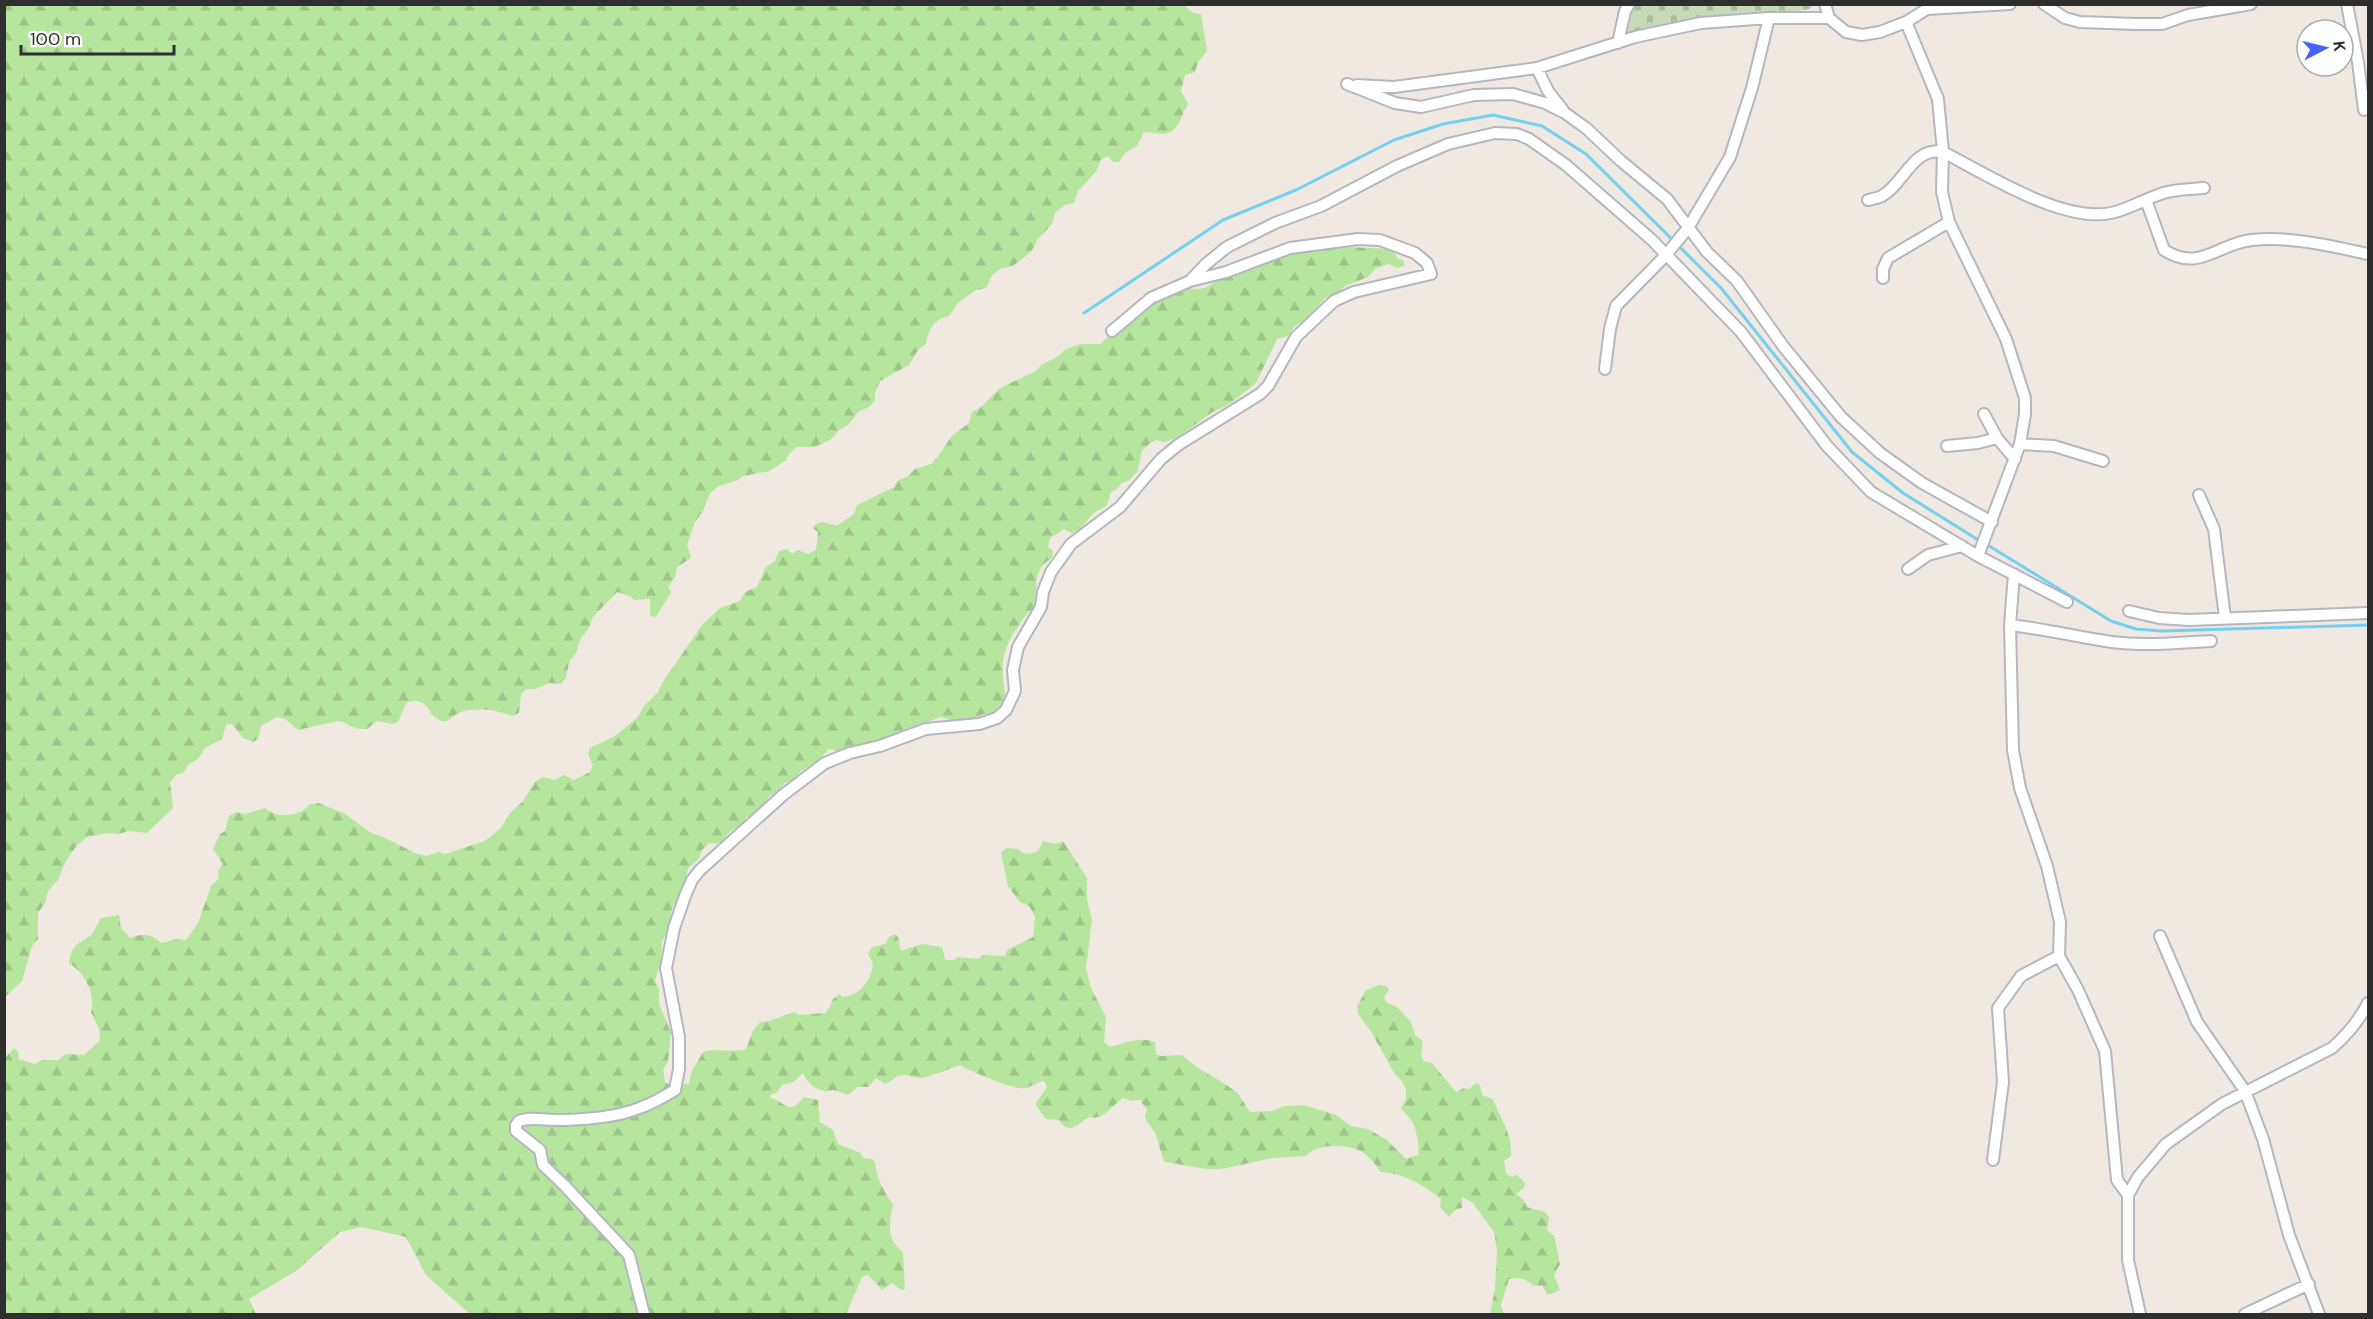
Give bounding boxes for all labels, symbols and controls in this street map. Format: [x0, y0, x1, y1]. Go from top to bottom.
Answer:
scale bar [21, 18, 174, 56]
north arrow [2295, 18, 2355, 78]
text: 100 m [30, 27, 81, 51]
text: K [2328, 40, 2351, 53]

